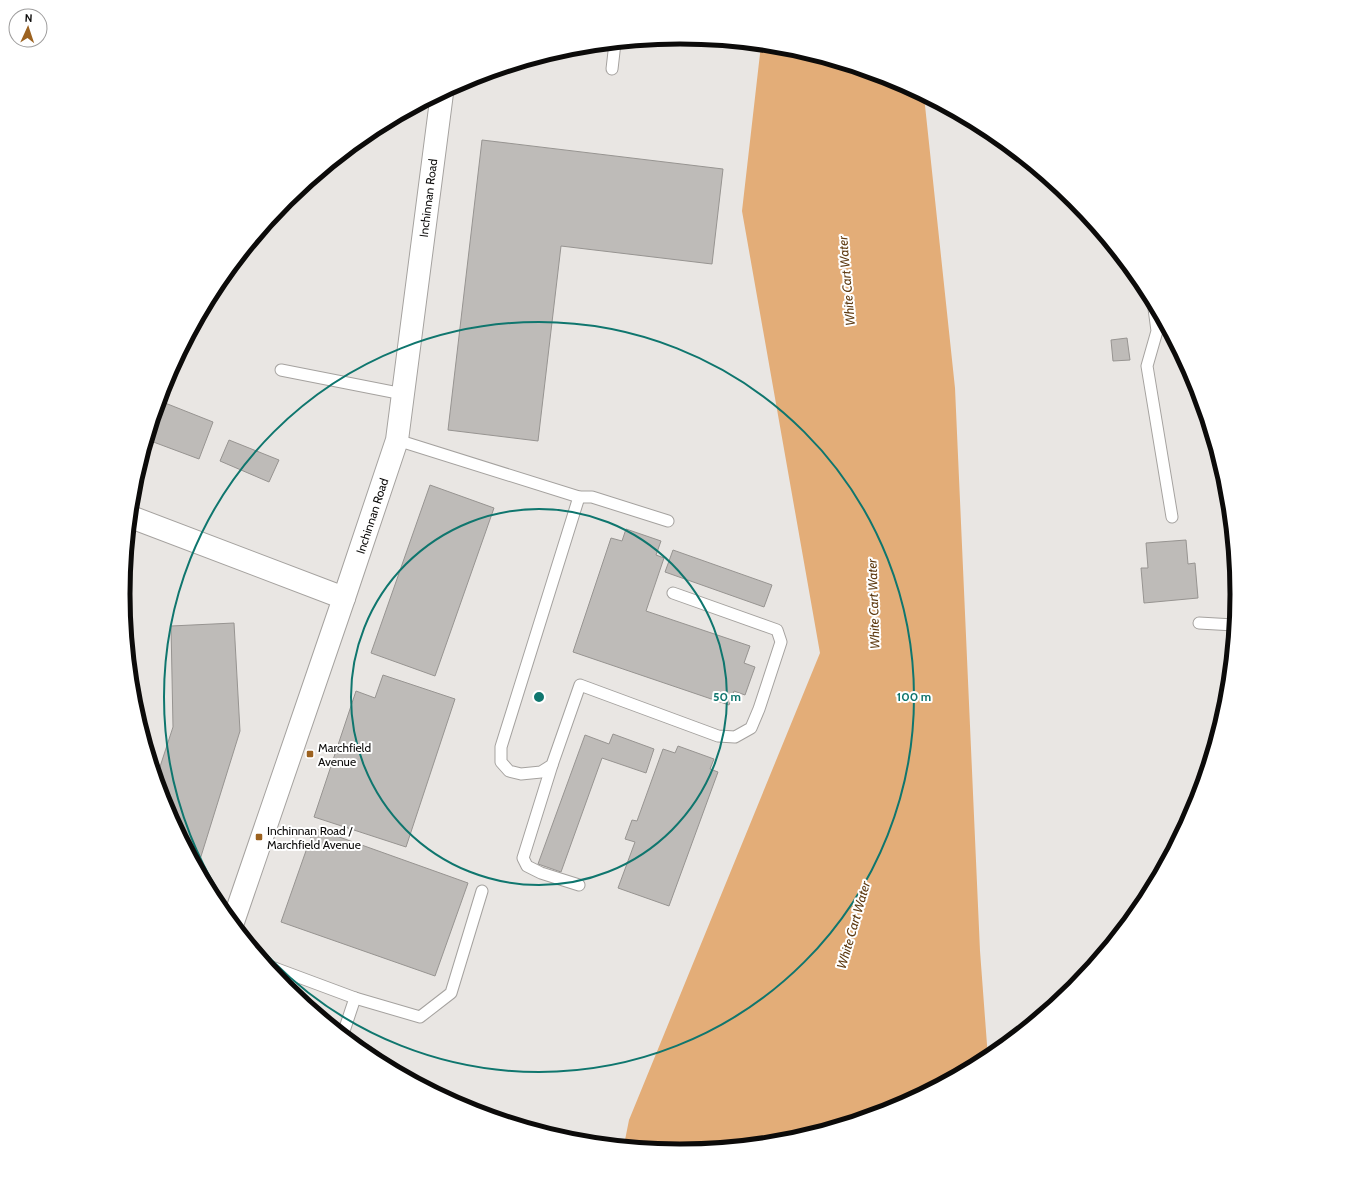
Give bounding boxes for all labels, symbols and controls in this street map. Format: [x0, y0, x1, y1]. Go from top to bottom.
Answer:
north arrow [8, 8, 48, 48]
text: N [24, 11, 33, 25]
street label: Inchinnan Road [416, 158, 440, 238]
water label: White Cart Water [834, 234, 858, 327]
street label: Inchinnan Road [353, 476, 391, 556]
water label: White Cart Water [863, 558, 883, 649]
text: 50 m [713, 689, 741, 704]
text: 100 m [897, 689, 931, 704]
centre of rings [532, 690, 546, 704]
place label: Marchfield Avenue [318, 740, 371, 769]
marker: Marchfield Avenue [305, 749, 315, 759]
place label: Inchinnan Road / Marchfield Avenue [267, 823, 361, 852]
marker: Inchinnan Road / Marchfield Avenue [254, 832, 264, 842]
water label: White Cart Water [833, 878, 873, 971]

